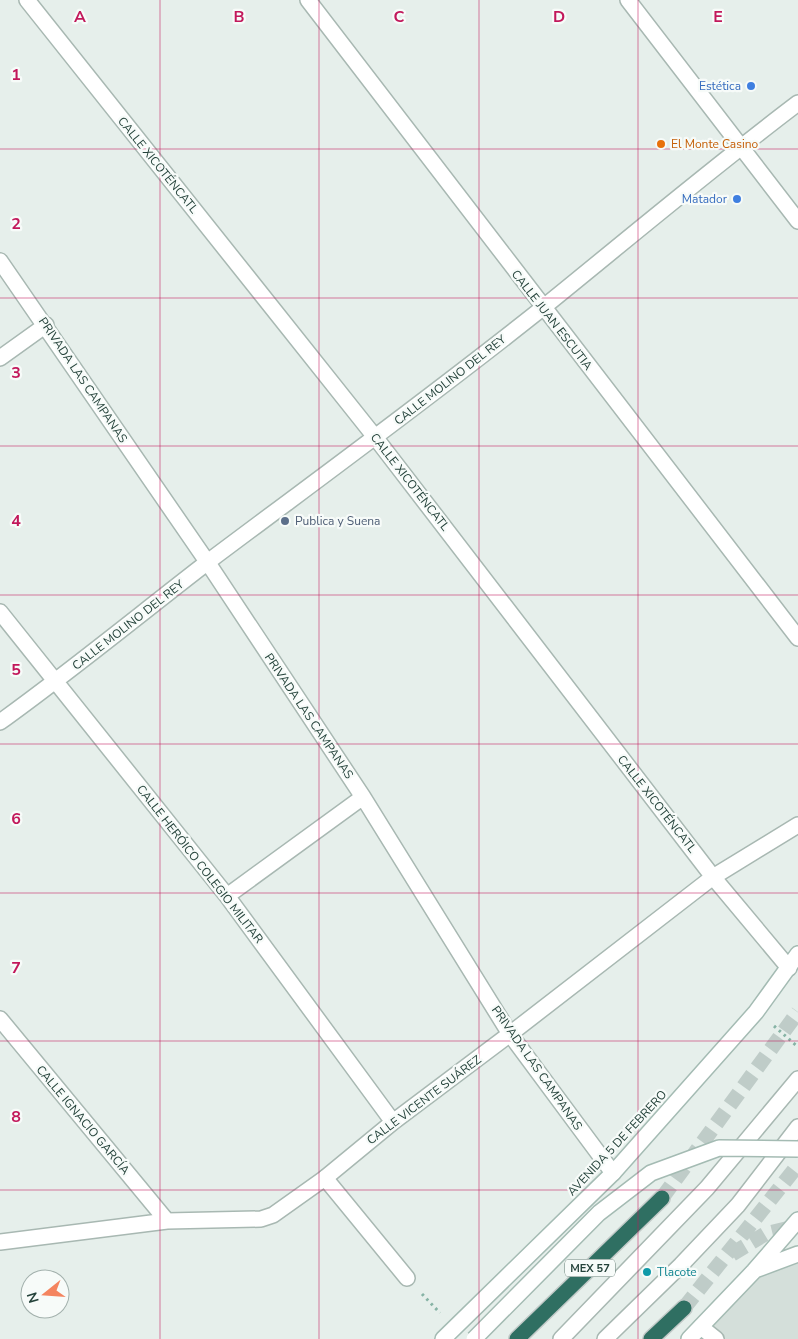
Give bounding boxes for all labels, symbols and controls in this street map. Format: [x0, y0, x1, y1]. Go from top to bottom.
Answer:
text: A [74, 6, 86, 28]
text: B [233, 6, 245, 28]
text: C [394, 6, 405, 28]
text: D [553, 6, 565, 28]
text: E [713, 6, 723, 28]
text: 1 [11, 64, 21, 86]
place label: Estética [699, 78, 741, 94]
marker: Estética [745, 80, 757, 92]
street label: CALLE XICOTÉNCATL [114, 113, 202, 217]
place label: El Monte Casino [671, 136, 759, 152]
marker: El Monte Casino [655, 138, 667, 150]
place label: Matador [682, 191, 728, 207]
marker: Matador [731, 193, 743, 205]
text: 2 [11, 213, 21, 235]
street label: CALLE JUAN ESCUTIA [508, 267, 596, 374]
street label: PRIVADA LAS CAMPANAS [35, 314, 131, 446]
street label: CALLE MOLINO DEL REY [391, 331, 510, 429]
text: 3 [11, 362, 21, 384]
street label: CALLE XICOTÉNCATL [367, 430, 453, 534]
text: 4 [11, 510, 21, 532]
place label: Publica y Suena [295, 513, 380, 529]
marker: Publica y Suena [279, 515, 291, 527]
street label: CALLE MOLINO DEL REY [69, 576, 188, 674]
street label: PRIVADA LAS CAMPANAS [261, 650, 357, 782]
text: 5 [11, 659, 21, 681]
street label: CALLE XICOTÉNCATL [614, 752, 700, 856]
street label: CALLE HERÓICO COLEGIO MILITAR [133, 782, 267, 946]
text: 6 [11, 808, 21, 830]
text: 7 [11, 957, 21, 979]
street label: PRIVADA LAS CAMPANAS [488, 1003, 586, 1133]
street label: CALLE VICENTE SUÁREZ [364, 1052, 484, 1148]
street label: CALLE IGNACIO GARCÍA [33, 1062, 134, 1178]
street label: AVENIDA 5 DE FEBRERO [564, 1087, 670, 1199]
text: 8 [11, 1106, 21, 1128]
road number: MEX 57 [565, 1260, 615, 1276]
place label: Tlacote [657, 1264, 697, 1280]
marker: Tlacote [641, 1266, 653, 1278]
north arrow [20, 1269, 70, 1319]
text: N [22, 1290, 44, 1305]

